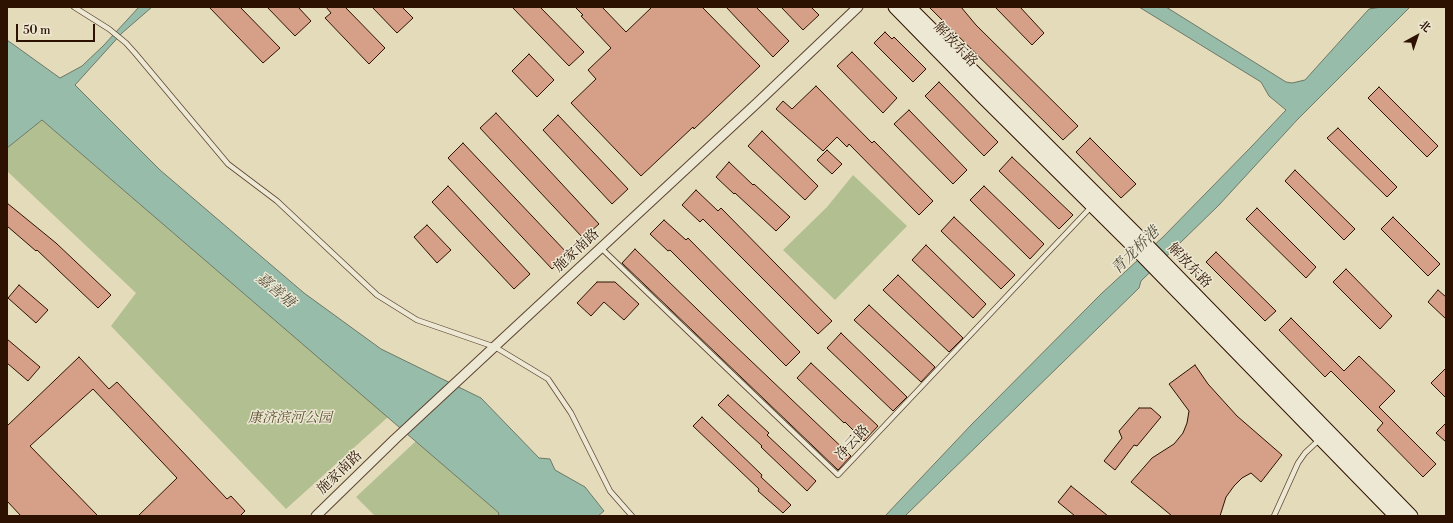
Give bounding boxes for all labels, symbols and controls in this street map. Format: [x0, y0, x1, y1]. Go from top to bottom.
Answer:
scale bar [18, 16, 97, 42]
north arrow [1397, 16, 1437, 56]
text: 北 [1416, 18, 1433, 36]
street label: 解放东路 [930, 19, 980, 71]
text: 50 m [23, 23, 51, 38]
water label: 青龙桥港 [1108, 223, 1164, 279]
street label: 施家南路 [551, 226, 603, 276]
street label: 解放东路 [1164, 240, 1214, 292]
water label: 嘉善塘 [252, 270, 298, 312]
park label: 康济滨河公园 [248, 411, 332, 427]
street label: 净云路 [833, 422, 873, 464]
street label: 施家南路 [314, 448, 366, 498]

